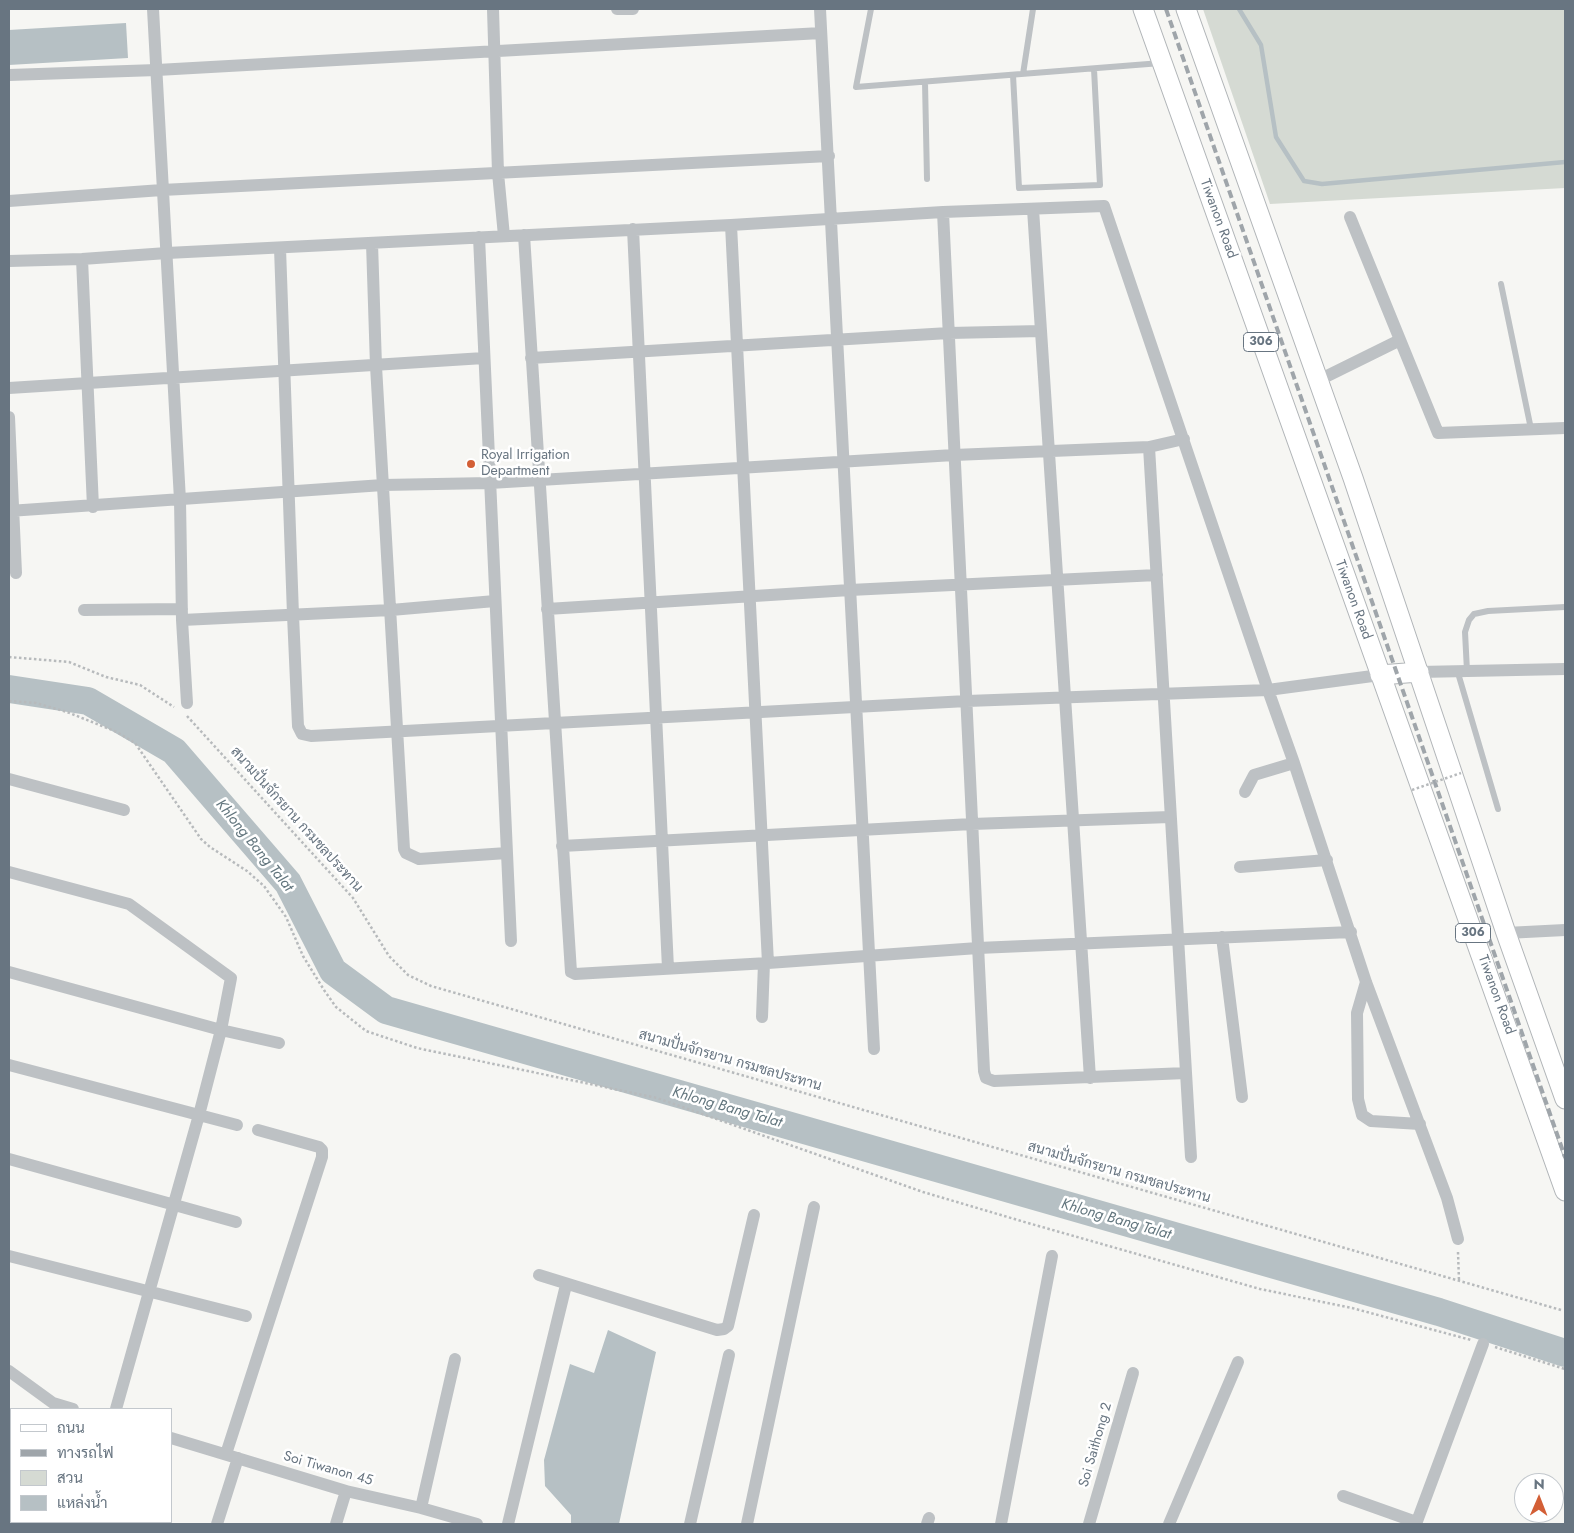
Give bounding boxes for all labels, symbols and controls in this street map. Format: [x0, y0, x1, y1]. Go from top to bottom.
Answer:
street label: Tiwanon Road [1196, 177, 1240, 261]
road number: 306 [1244, 332, 1278, 352]
place label: Royal Irrigation Department [481, 448, 570, 481]
marker: Royal Irrigation Department [465, 458, 477, 470]
street label: Tiwanon Road [1331, 558, 1375, 642]
street label: สนามปั่นจักรยาน กรมชลประทาน [226, 744, 366, 896]
water label: Khlong Bang Talat [211, 796, 297, 896]
road number: 306 [1456, 924, 1490, 942]
street label: Tiwanon Road [1474, 953, 1518, 1037]
street label: สนามปั่นจักรยาน กรมชลประทาน [637, 1027, 823, 1095]
water label: Khlong Bang Talat [670, 1084, 784, 1132]
street label: สนามปั่นจักรยาน กรมชลประทาน [1026, 1139, 1212, 1207]
water label: Khlong Bang Talat [1059, 1196, 1173, 1244]
street label: Soi Saithong 2 [1076, 1401, 1116, 1489]
legend [10, 1408, 172, 1523]
text: ถนน [57, 1417, 85, 1439]
text: ทางรถไฟ [57, 1442, 114, 1464]
street label: Soi Tiwanon 45 [281, 1448, 375, 1490]
text: สวน [57, 1467, 83, 1489]
north arrow [1514, 1473, 1564, 1523]
text: N [1534, 1474, 1545, 1494]
text: แหล่งน้ำ [57, 1492, 108, 1514]

